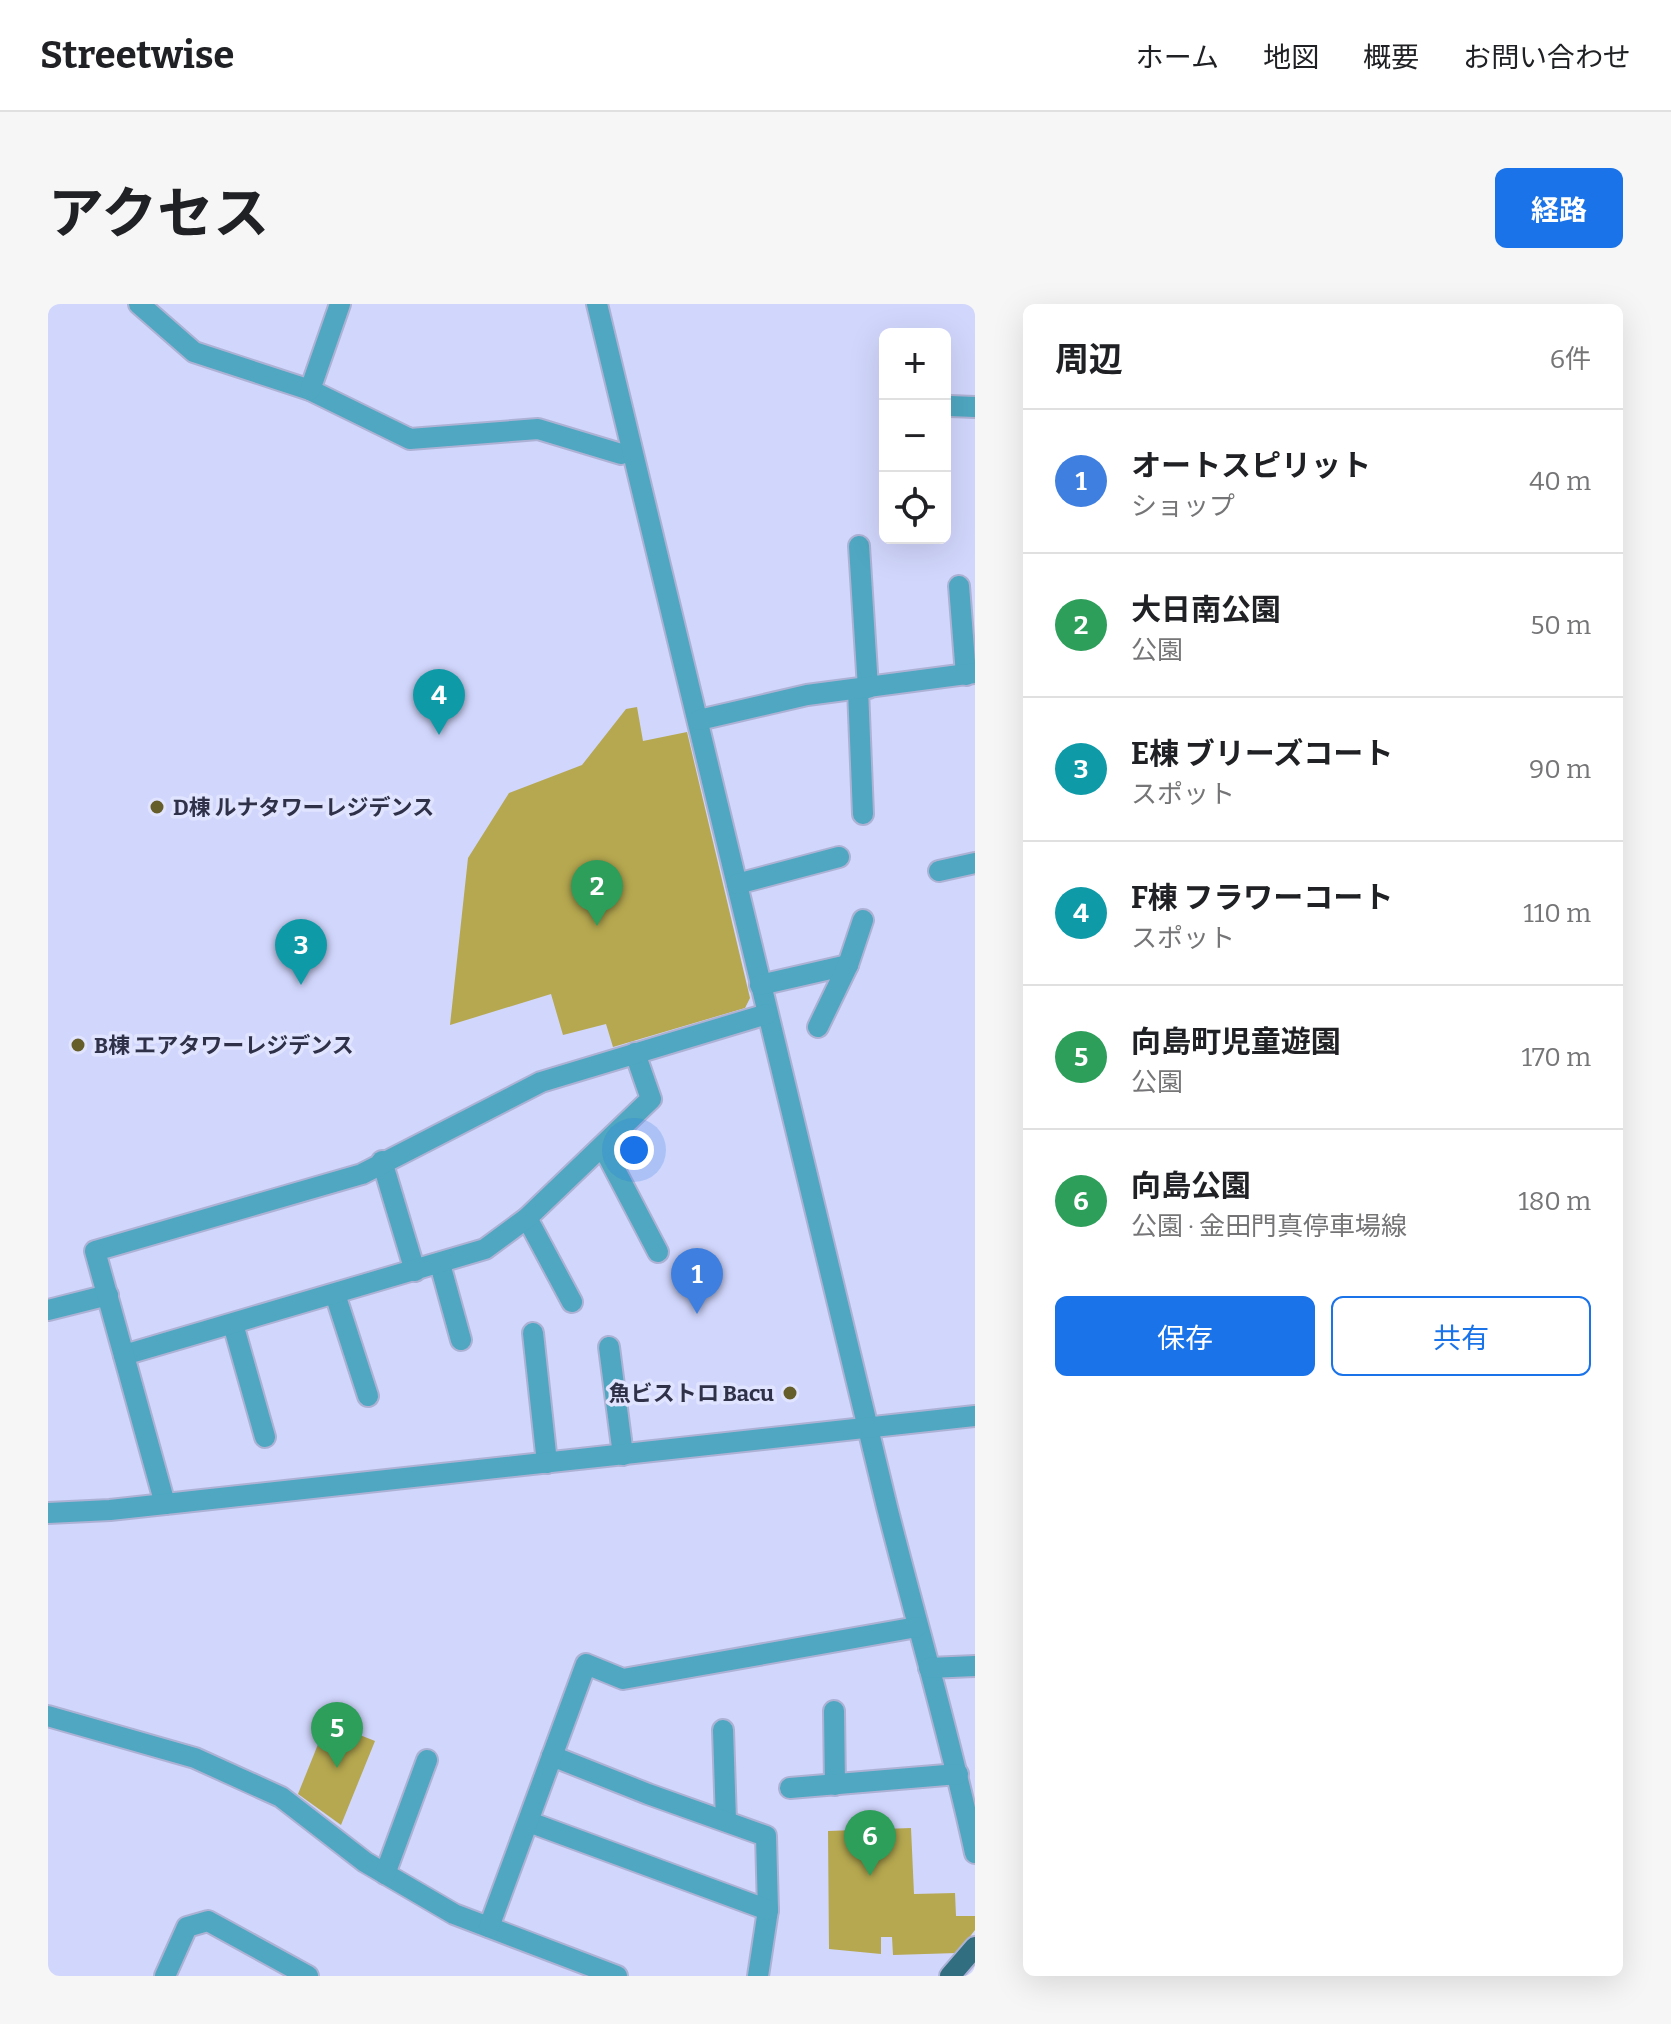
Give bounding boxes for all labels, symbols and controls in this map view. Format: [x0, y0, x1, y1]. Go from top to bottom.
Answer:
text: Streetwise [40, 32, 234, 78]
text: ホーム [1136, 41, 1219, 74]
text: 地図 [1263, 41, 1319, 74]
text: 概要 [1363, 41, 1419, 74]
text: お問い合わせ [1463, 41, 1631, 74]
button: 経路 [1495, 168, 1623, 248]
text: アクセス [48, 181, 269, 248]
map controls [879, 328, 951, 544]
button: + [879, 328, 951, 400]
text: 周辺 [1055, 339, 1123, 380]
text: 6件 [1550, 344, 1591, 375]
button: − [879, 400, 951, 472]
text: オートスピリット [1131, 448, 1371, 484]
text: 1 [1075, 466, 1087, 497]
text: 40 m [1529, 466, 1591, 497]
button: locate [879, 472, 951, 544]
text: ショップ [1131, 491, 1235, 522]
text: 大日南公園 [1131, 592, 1281, 628]
text: 2 [1074, 610, 1088, 641]
text: 50 m [1530, 610, 1591, 641]
text: 公園 [1131, 635, 1183, 666]
pin: 4 [413, 669, 465, 735]
text: E棟 ブリーズコート [1131, 736, 1393, 772]
text: 3 [1074, 754, 1088, 785]
text: 90 m [1529, 754, 1591, 785]
text: スポット [1131, 779, 1235, 810]
place label: D棟 ルナタワーレジデンス [173, 794, 434, 821]
marker: D棟 ルナタワーレジデンス [148, 798, 166, 816]
pin: 2 [571, 860, 623, 926]
text: F棟 フラワーコート [1131, 880, 1393, 916]
text: 4 [1073, 898, 1089, 929]
text: 110 m [1523, 898, 1591, 929]
pin: 3 [275, 919, 327, 985]
text: スポット [1131, 923, 1235, 954]
text: 向島町児童遊園 [1131, 1024, 1341, 1060]
place label: B棟 エアタワーレジデンス [94, 1032, 354, 1059]
marker: B棟 エアタワーレジデンス [69, 1036, 87, 1054]
text: 5 [1074, 1042, 1088, 1073]
text: 170 m [1521, 1042, 1591, 1073]
text: 公園 [1131, 1067, 1183, 1098]
your location [614, 1130, 654, 1170]
text: 向島公園 [1131, 1168, 1251, 1204]
text: 6 [1073, 1186, 1089, 1217]
text: 180 m [1518, 1186, 1591, 1217]
text: 公園 · 金田門真停車場線 [1131, 1211, 1407, 1242]
pin: 1 [671, 1248, 723, 1314]
button: 保存 [1055, 1296, 1315, 1376]
button: 共有 [1331, 1296, 1591, 1376]
place label: 魚ビストロ Bacu [609, 1380, 774, 1407]
marker: 魚ビストロ Bacu [781, 1384, 799, 1402]
pin: 5 [311, 1702, 363, 1768]
pin: 6 [844, 1810, 896, 1876]

